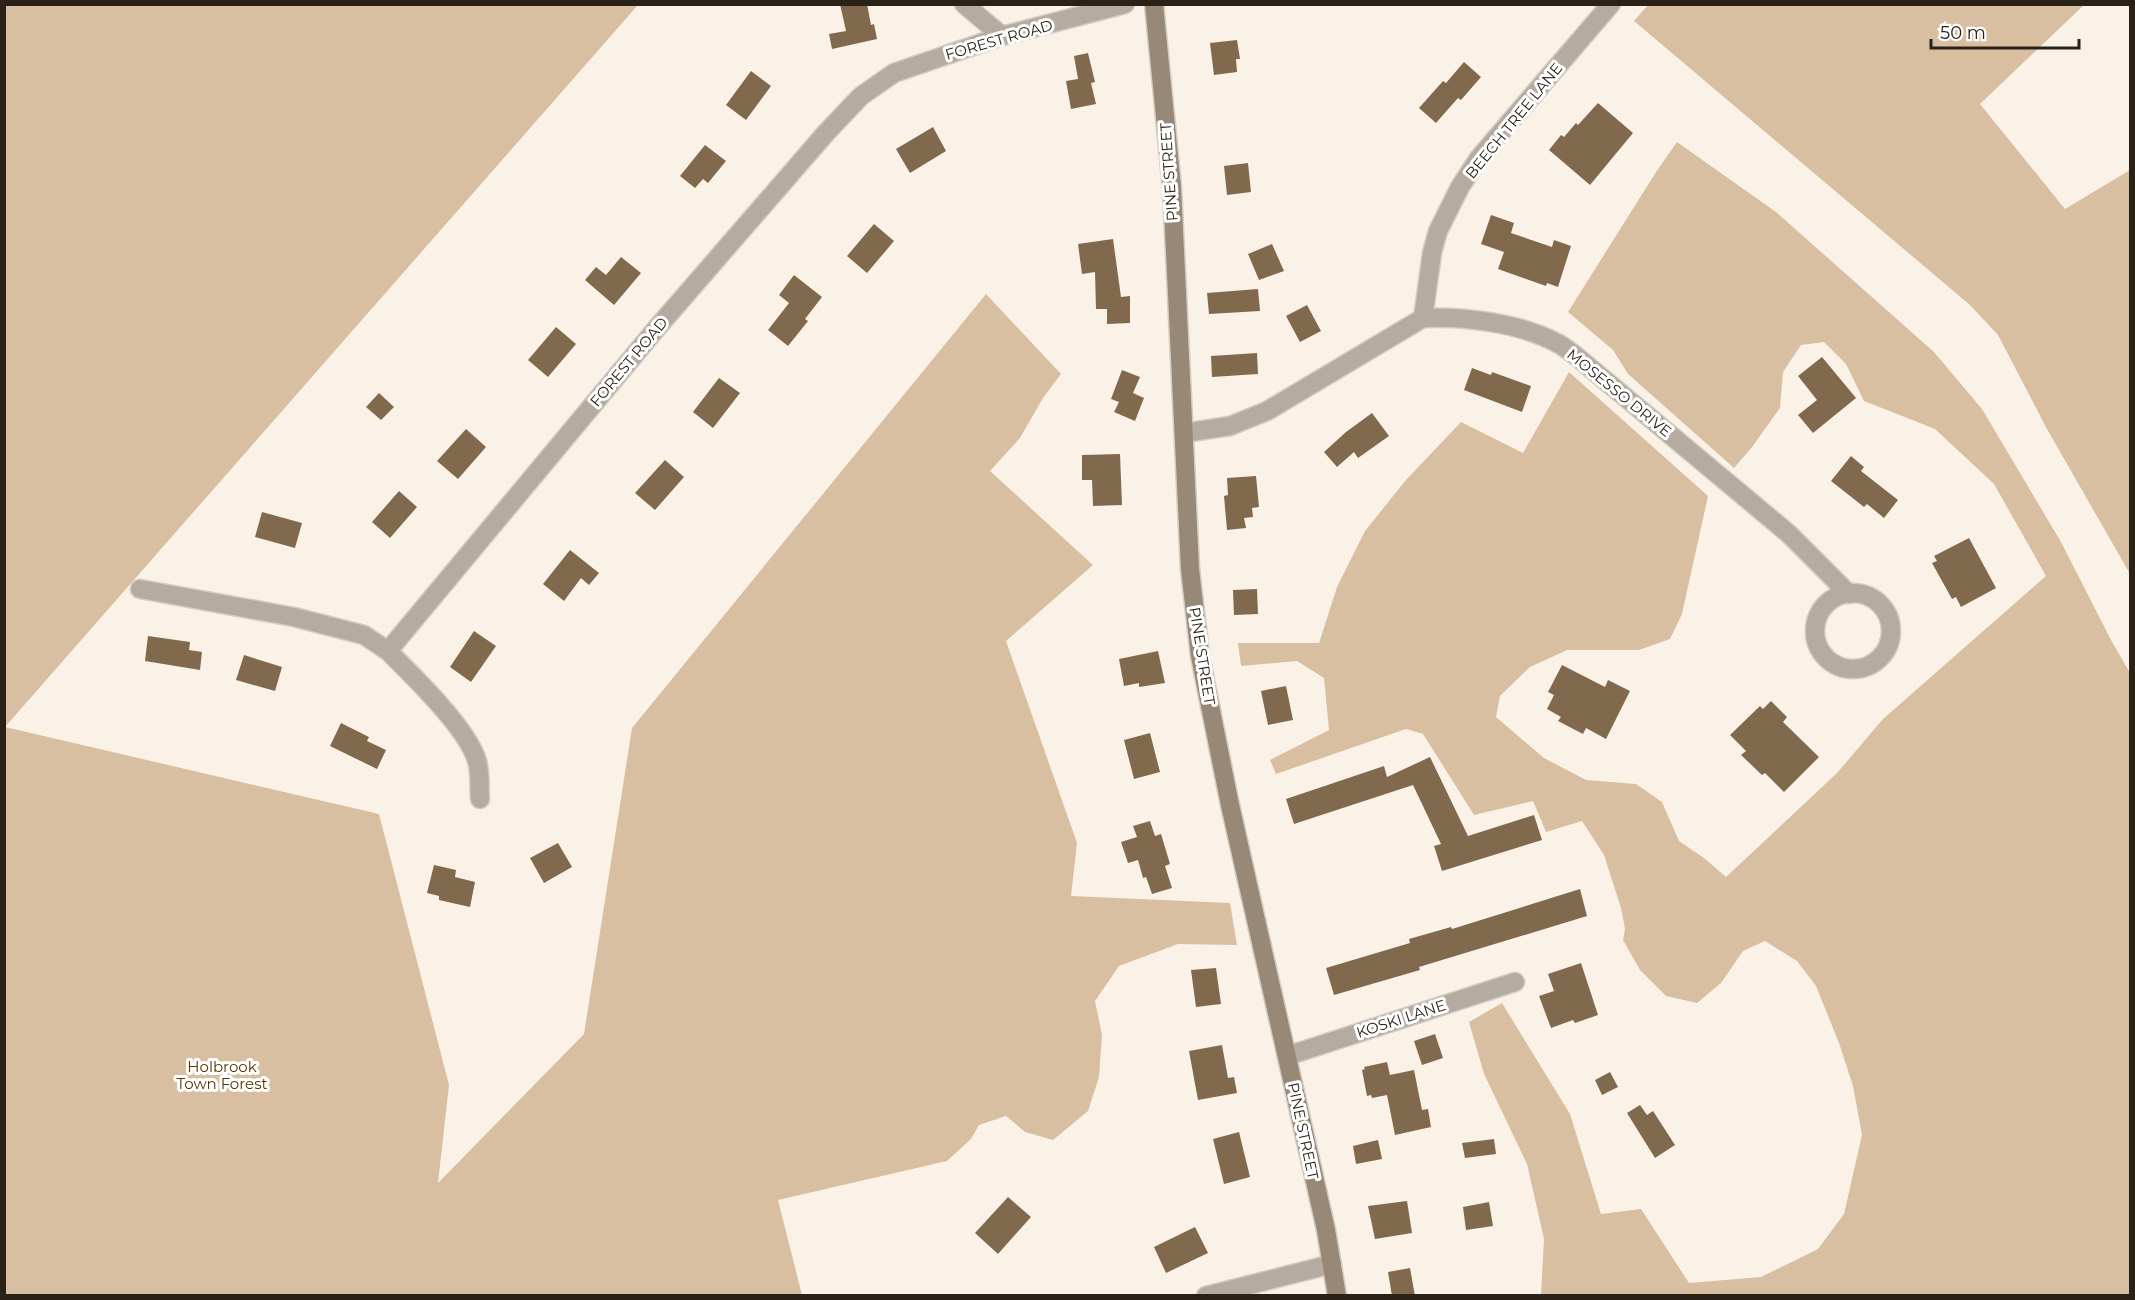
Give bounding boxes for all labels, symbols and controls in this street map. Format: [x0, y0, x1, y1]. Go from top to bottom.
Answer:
scale bar [1931, 12, 2080, 50]
street label: FOREST ROAD [943, 15, 1055, 64]
text: 50 m [1940, 22, 1986, 44]
street label: BEECH TREE LANE [1461, 59, 1566, 182]
street label: PINE STREET [1156, 122, 1181, 222]
street label: FOREST ROAD [586, 313, 672, 410]
street label: MOSESSO DRIVE [1563, 345, 1675, 441]
street label: PINE STREET [1185, 606, 1220, 706]
street label: KOSKI LANE [1354, 995, 1448, 1042]
park label: Holbrook Town Forest [176, 1057, 268, 1093]
street label: PINE STREET [1284, 1081, 1323, 1181]

